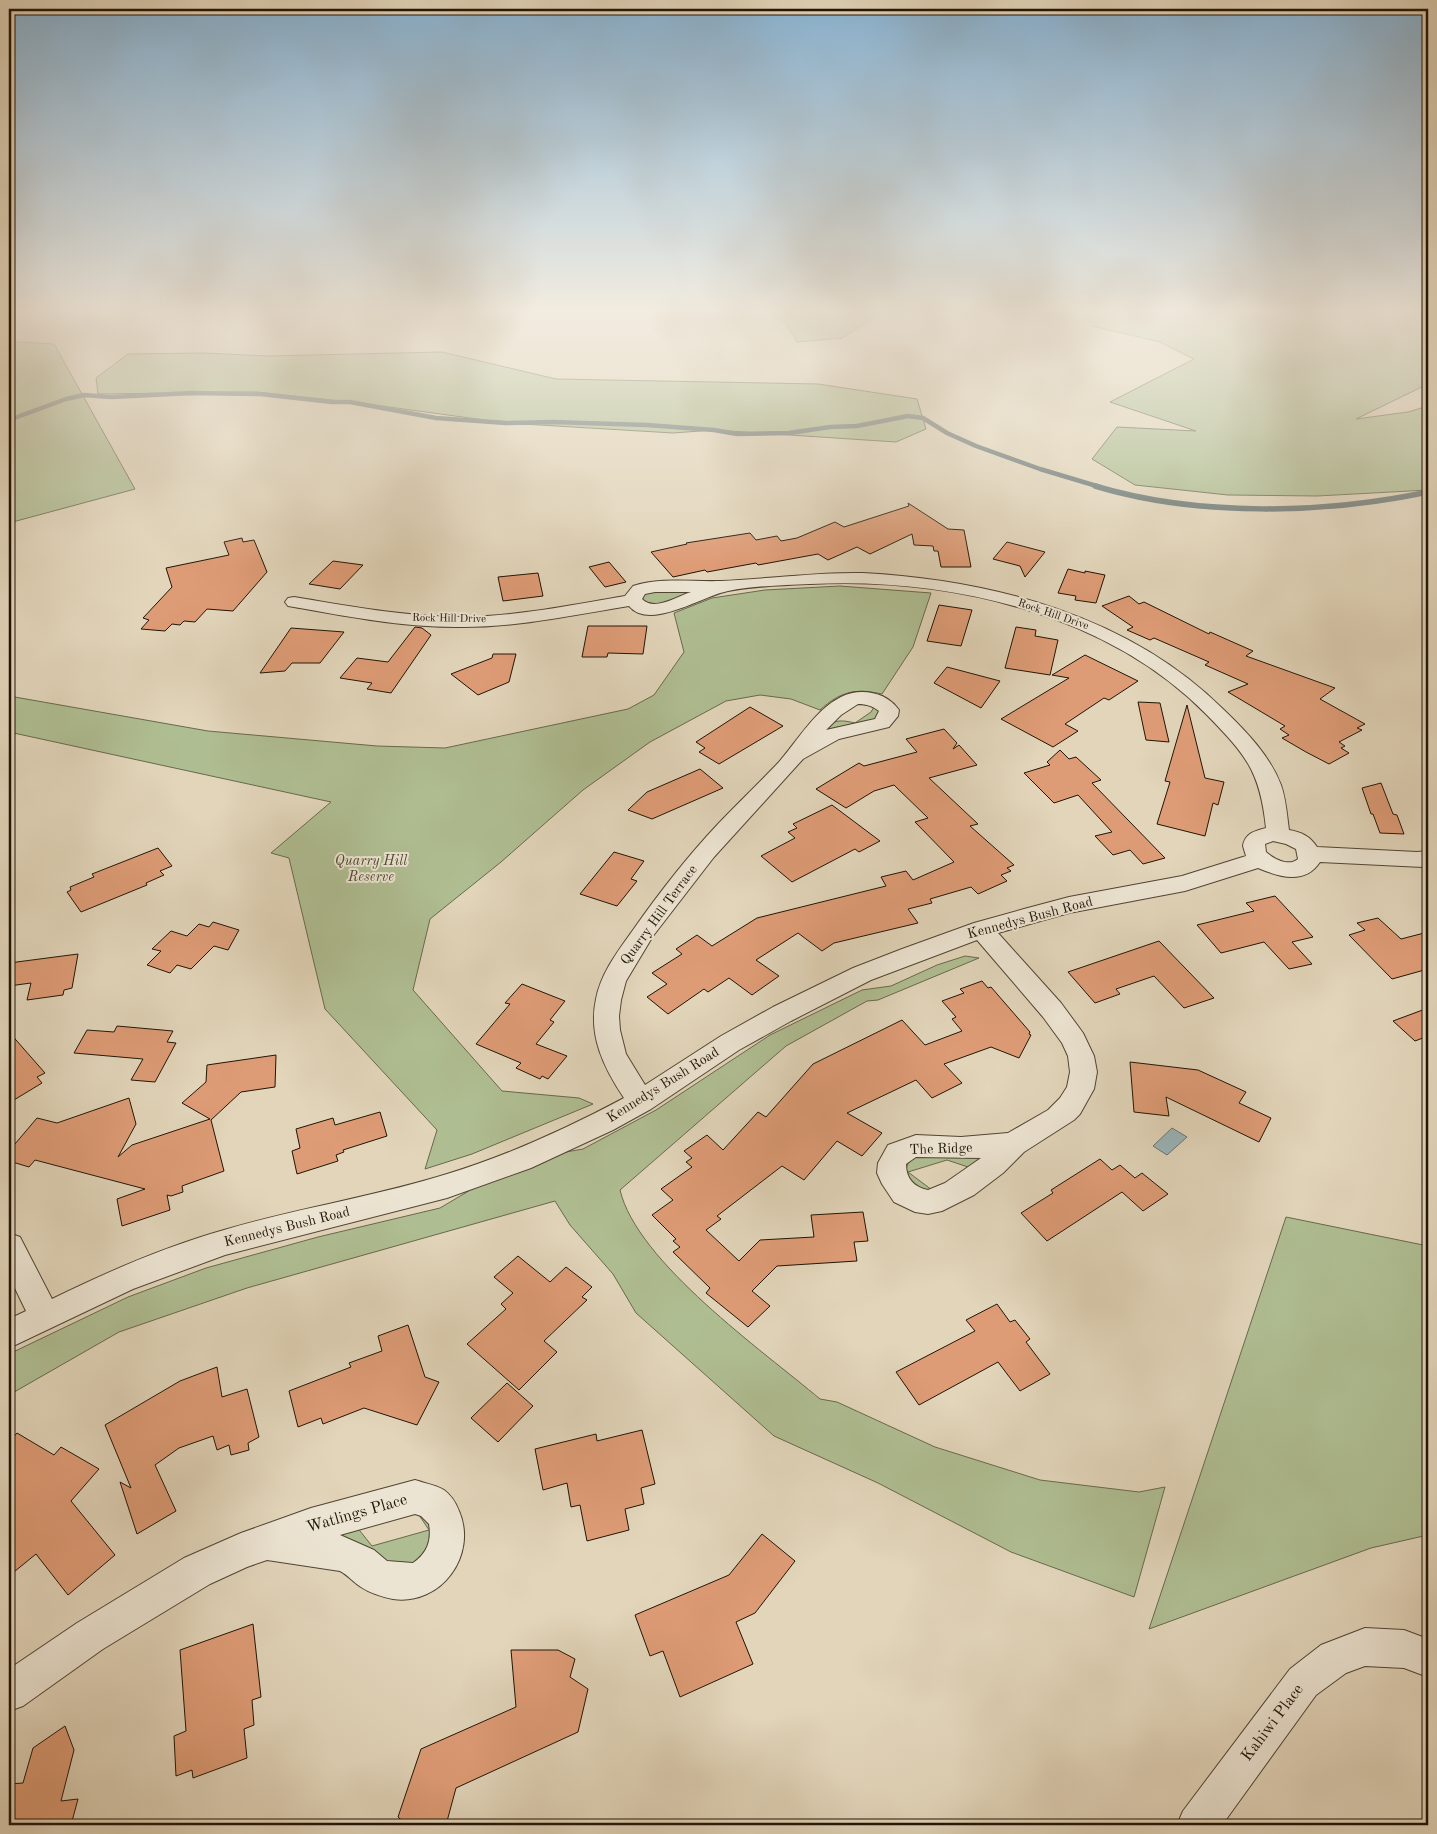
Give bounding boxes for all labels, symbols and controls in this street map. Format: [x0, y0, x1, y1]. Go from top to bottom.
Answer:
street label: Rock Hill Drive [1016, 598, 1090, 632]
street label: Rock Hill Drive [412, 613, 486, 625]
park label: Quarry Hill Reserve [335, 854, 407, 884]
street label: Quarry Hill Terrace [618, 862, 700, 968]
street label: Kennedys Bush Road [966, 895, 1094, 941]
street label: Kennedys Bush Road [604, 1045, 722, 1125]
street label: The Ridge [909, 1141, 973, 1157]
street label: Kennedys Bush Road [223, 1205, 351, 1249]
street label: Watlings Place [305, 1492, 409, 1536]
street label: Kahiwi Place [1239, 1682, 1307, 1764]

